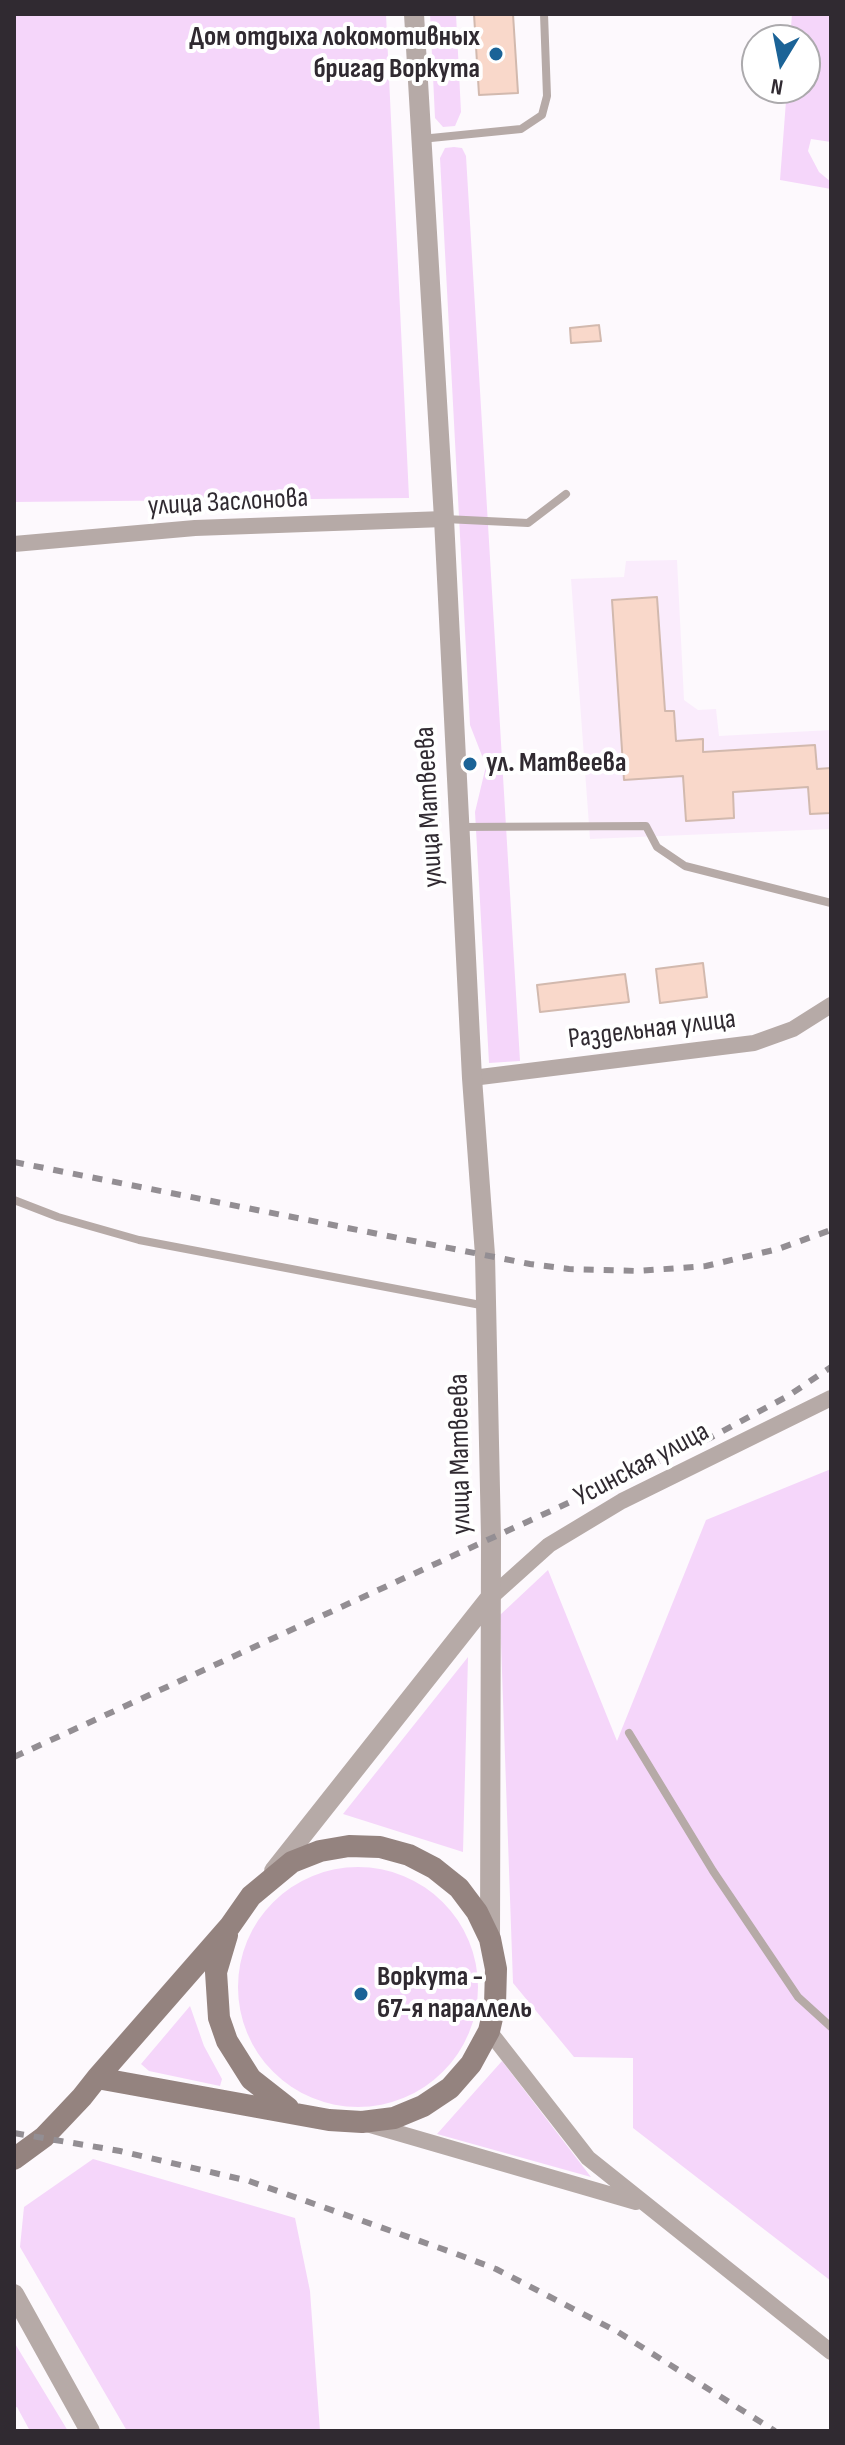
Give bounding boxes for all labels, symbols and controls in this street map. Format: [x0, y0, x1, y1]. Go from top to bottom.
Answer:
place label: Дом отдыха локомотивных бригад Воркута [189, 21, 480, 87]
north arrow [741, 24, 821, 104]
marker: Дом отдыха локомотивных бригад Воркута [487, 45, 505, 63]
text: N [769, 72, 785, 100]
street label: улица Заслонова [147, 482, 309, 524]
street label: улица Матвеева [409, 726, 451, 888]
place label: ул. Матвеева [486, 747, 626, 781]
marker: ул. Матвеева [461, 755, 479, 773]
street label: Раздельная улица [566, 1003, 738, 1057]
street label: улица Матвеева [443, 1373, 479, 1535]
street label: Усинская улица [569, 1416, 715, 1514]
place label: Воркута - 67-я параллель [377, 1961, 532, 2027]
marker: Воркута - 67-я параллель [352, 1985, 370, 2003]

